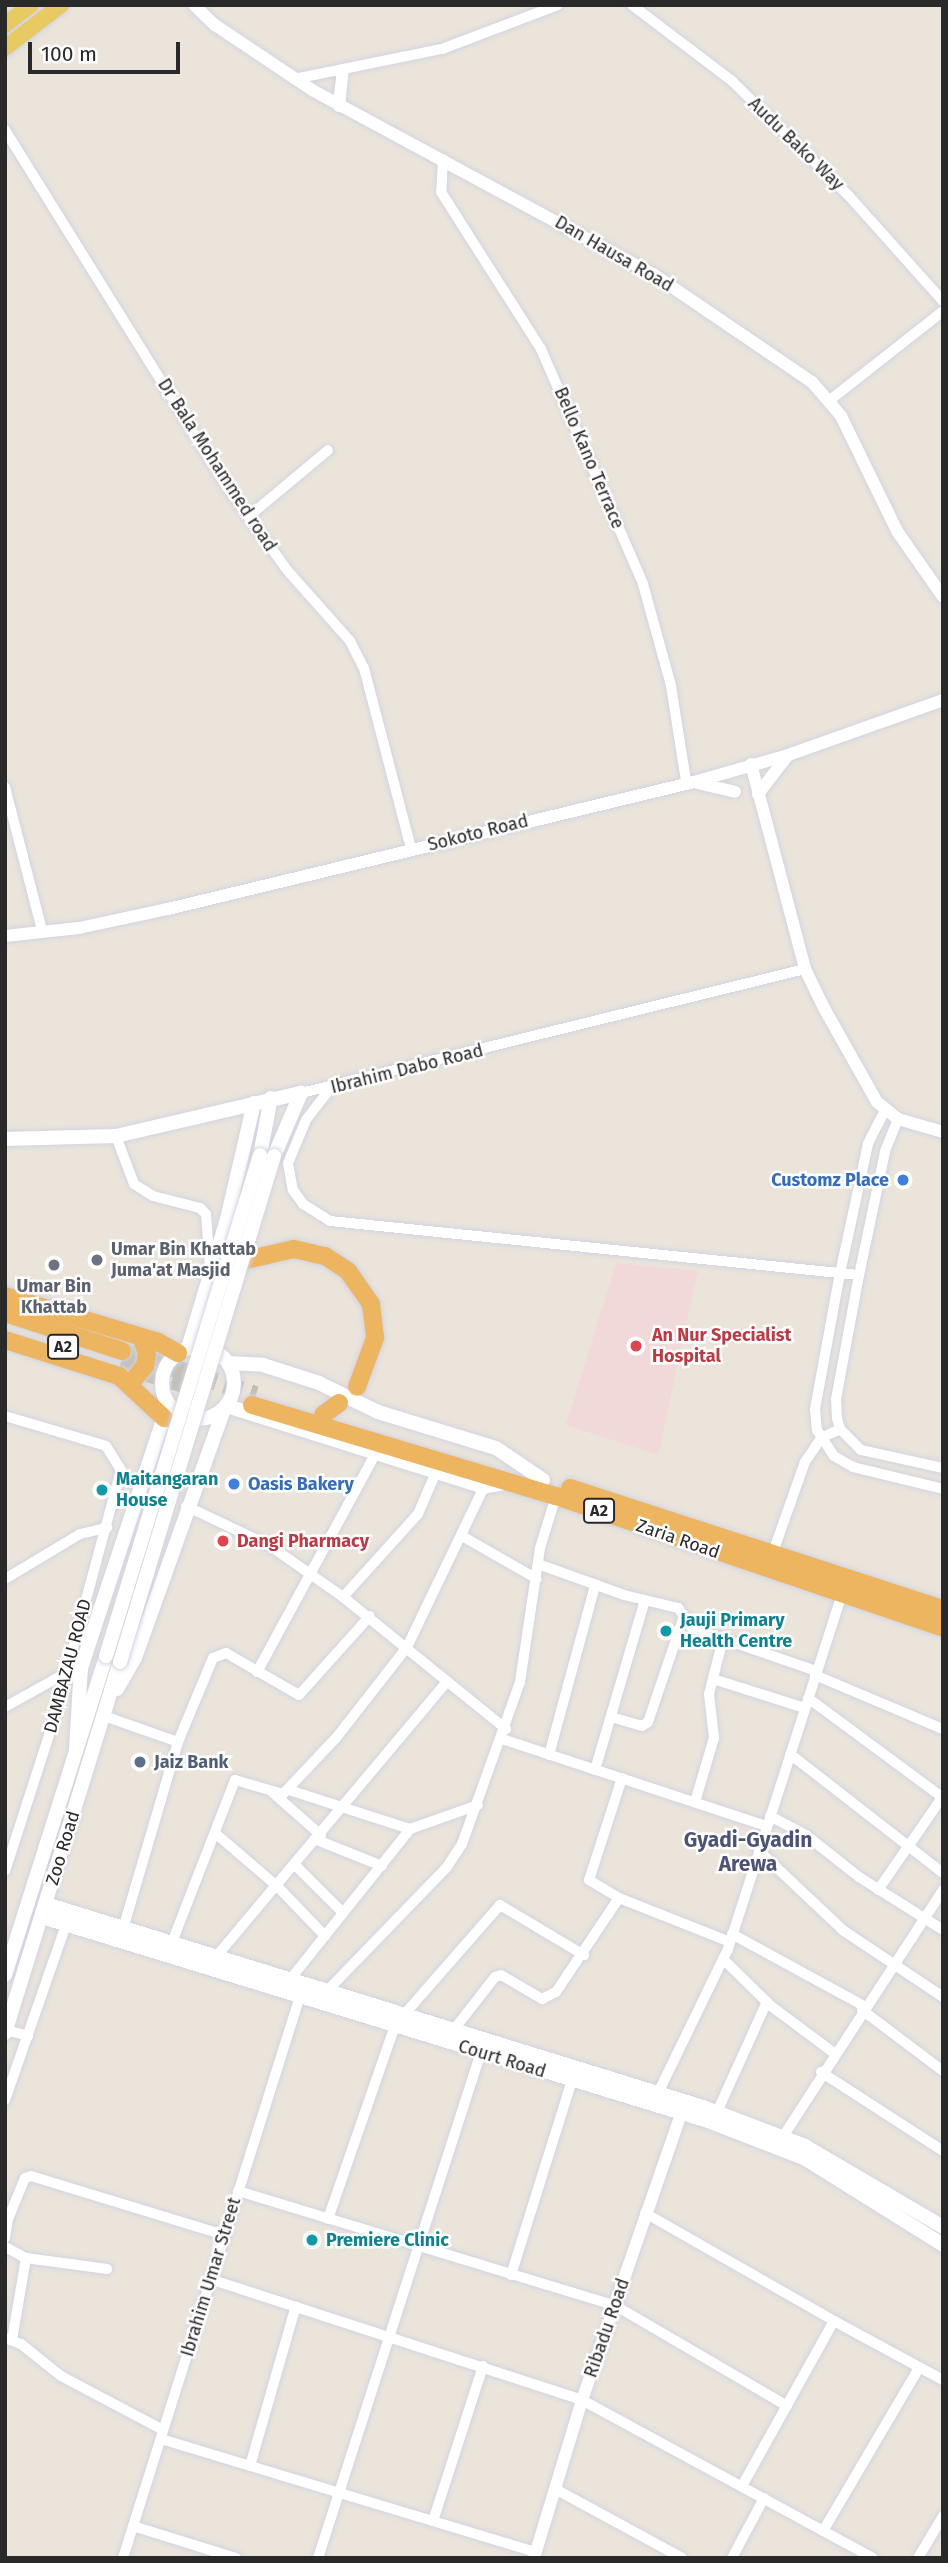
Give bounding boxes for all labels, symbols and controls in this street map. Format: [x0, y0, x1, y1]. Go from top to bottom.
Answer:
scale bar [32, 28, 184, 72]
text: 100 m [41, 41, 97, 67]
street label: Audu Bako Way [744, 93, 848, 195]
street label: Dan Hausa Road [551, 211, 677, 297]
street label: Dr Bala Mohammed road [153, 374, 281, 556]
street label: Bello Kano Terrace [549, 384, 629, 532]
street label: Sokoto Road [425, 810, 531, 856]
street label: Ibrahim Dabo Road [328, 1040, 486, 1098]
place label: Customz Place [771, 1169, 889, 1191]
marker: Customz Place [895, 1172, 911, 1188]
place label: Umar Bin Khattab Juma'at Masjid [111, 1239, 256, 1282]
marker: Umar Bin Khattab Juma'at Masjid [89, 1252, 105, 1268]
marker: Umar Bin Khattab [46, 1257, 62, 1273]
place label: Umar Bin Khattab [17, 1276, 91, 1318]
place label: An Nur Specialist Hospital [652, 1325, 791, 1368]
road number: A2 [46, 1334, 80, 1359]
marker: An Nur Specialist Hospital [626, 1336, 646, 1356]
place label: Maitangaran House [116, 1469, 218, 1512]
place label: Oasis Bakery [248, 1473, 354, 1495]
marker: Oasis Bakery [226, 1476, 242, 1492]
marker: Maitangaran House [94, 1482, 110, 1498]
road number: A2 [582, 1498, 616, 1524]
street label: Zaria Road [633, 1515, 723, 1563]
place label: Dangi Pharmacy [237, 1530, 369, 1552]
marker: Dangi Pharmacy [215, 1533, 231, 1549]
street label: DAMBAZAU ROAD [40, 1597, 96, 1735]
place label: Jauji Primary Health Centre [680, 1610, 792, 1652]
marker: Jauji Primary Health Centre [658, 1623, 674, 1639]
place label: Jaiz Bank [154, 1751, 228, 1773]
marker: Jaiz Bank [132, 1754, 148, 1770]
street label: Zoo Road [42, 1808, 84, 1888]
district label: Gyadi-Gyadin Arewa [684, 1827, 812, 1877]
street label: Court Road [456, 2035, 548, 2083]
street label: Ibrahim Umar Street [176, 2195, 246, 2359]
place label: Premiere Clinic [326, 2229, 449, 2251]
marker: Premiere Clinic [304, 2232, 320, 2248]
street label: Ribadu Road [580, 2275, 634, 2381]

